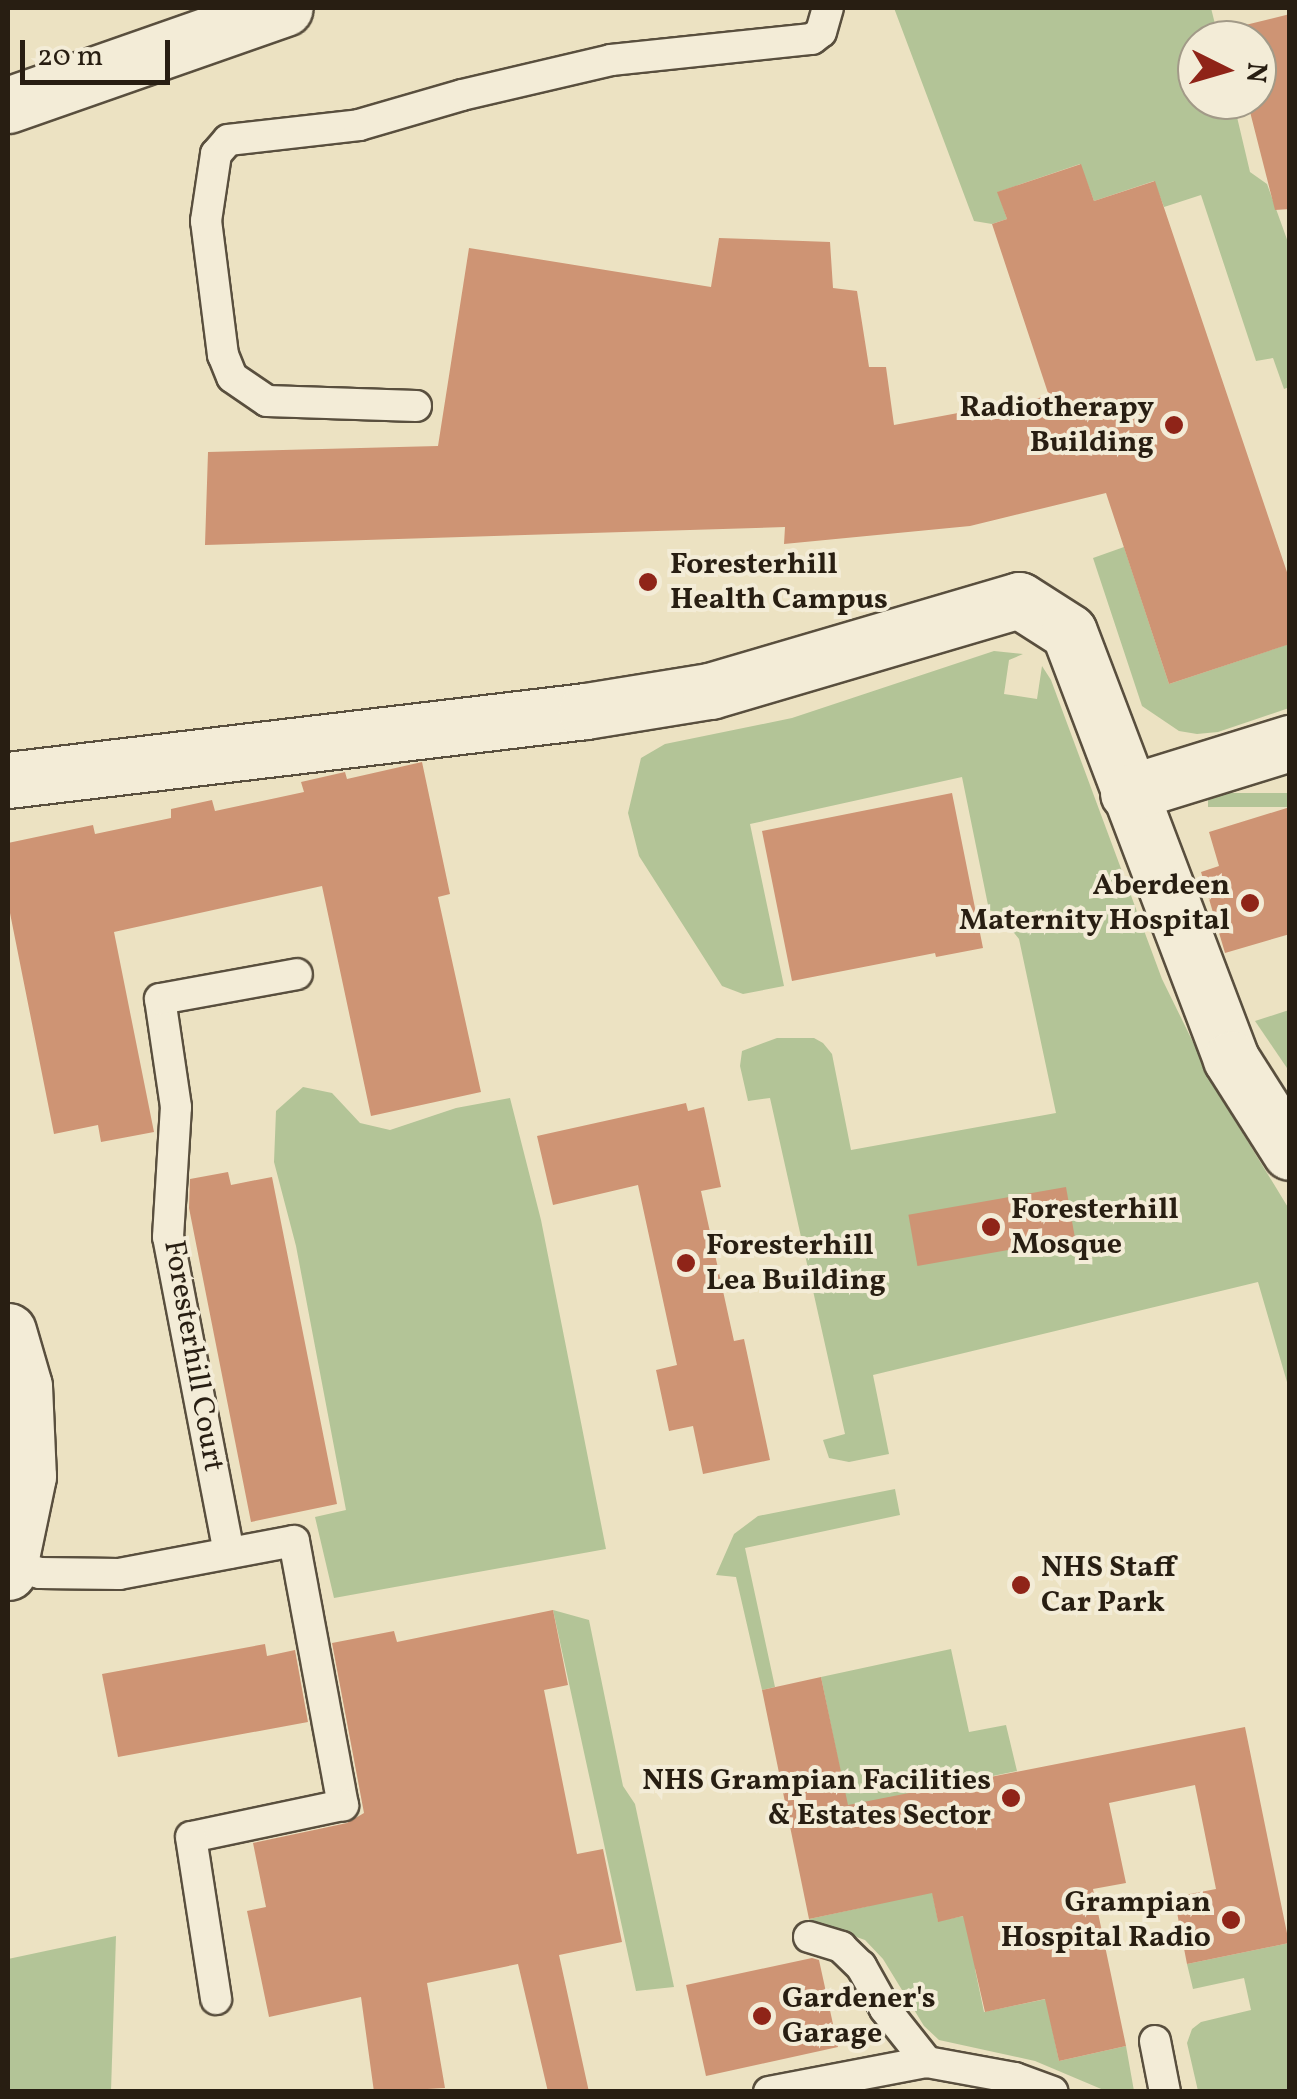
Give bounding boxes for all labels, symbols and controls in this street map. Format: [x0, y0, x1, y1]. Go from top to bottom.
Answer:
scale bar [25, 20, 175, 82]
north arrow [1177, 20, 1277, 120]
text: 20 m [37, 36, 103, 78]
text: N [1235, 61, 1276, 84]
place label: Radiotherapy Building [959, 390, 1154, 460]
marker: Radiotherapy Building [1163, 414, 1185, 436]
place label: Foresterhill Health Campus [670, 547, 888, 618]
marker: Foresterhill Health Campus [635, 569, 661, 595]
place label: Aberdeen Maternity Hospital [959, 868, 1230, 938]
marker: Aberdeen Maternity Hospital [1239, 892, 1261, 914]
place label: Foresterhill Mosque [1011, 1192, 1179, 1262]
marker: Foresterhill Mosque [980, 1216, 1002, 1238]
place label: Foresterhill Lea Building [706, 1228, 886, 1298]
street label: Foresterhill Court [155, 1237, 231, 1475]
marker: Foresterhill Lea Building [675, 1252, 697, 1274]
place label: NHS Staff Car Park [1041, 1550, 1176, 1620]
marker: NHS Staff Car Park [1010, 1574, 1032, 1596]
place label: NHS Grampian Facilities & Estates Sector [642, 1763, 991, 1834]
marker: NHS Grampian Facilities & Estates Sector [1000, 1787, 1022, 1809]
place label: Grampian Hospital Radio [1001, 1885, 1211, 1956]
marker: Grampian Hospital Radio [1220, 1909, 1242, 1931]
place label: Gardener's Garage [782, 1981, 936, 2052]
marker: Gardener's Garage [751, 2005, 773, 2027]

